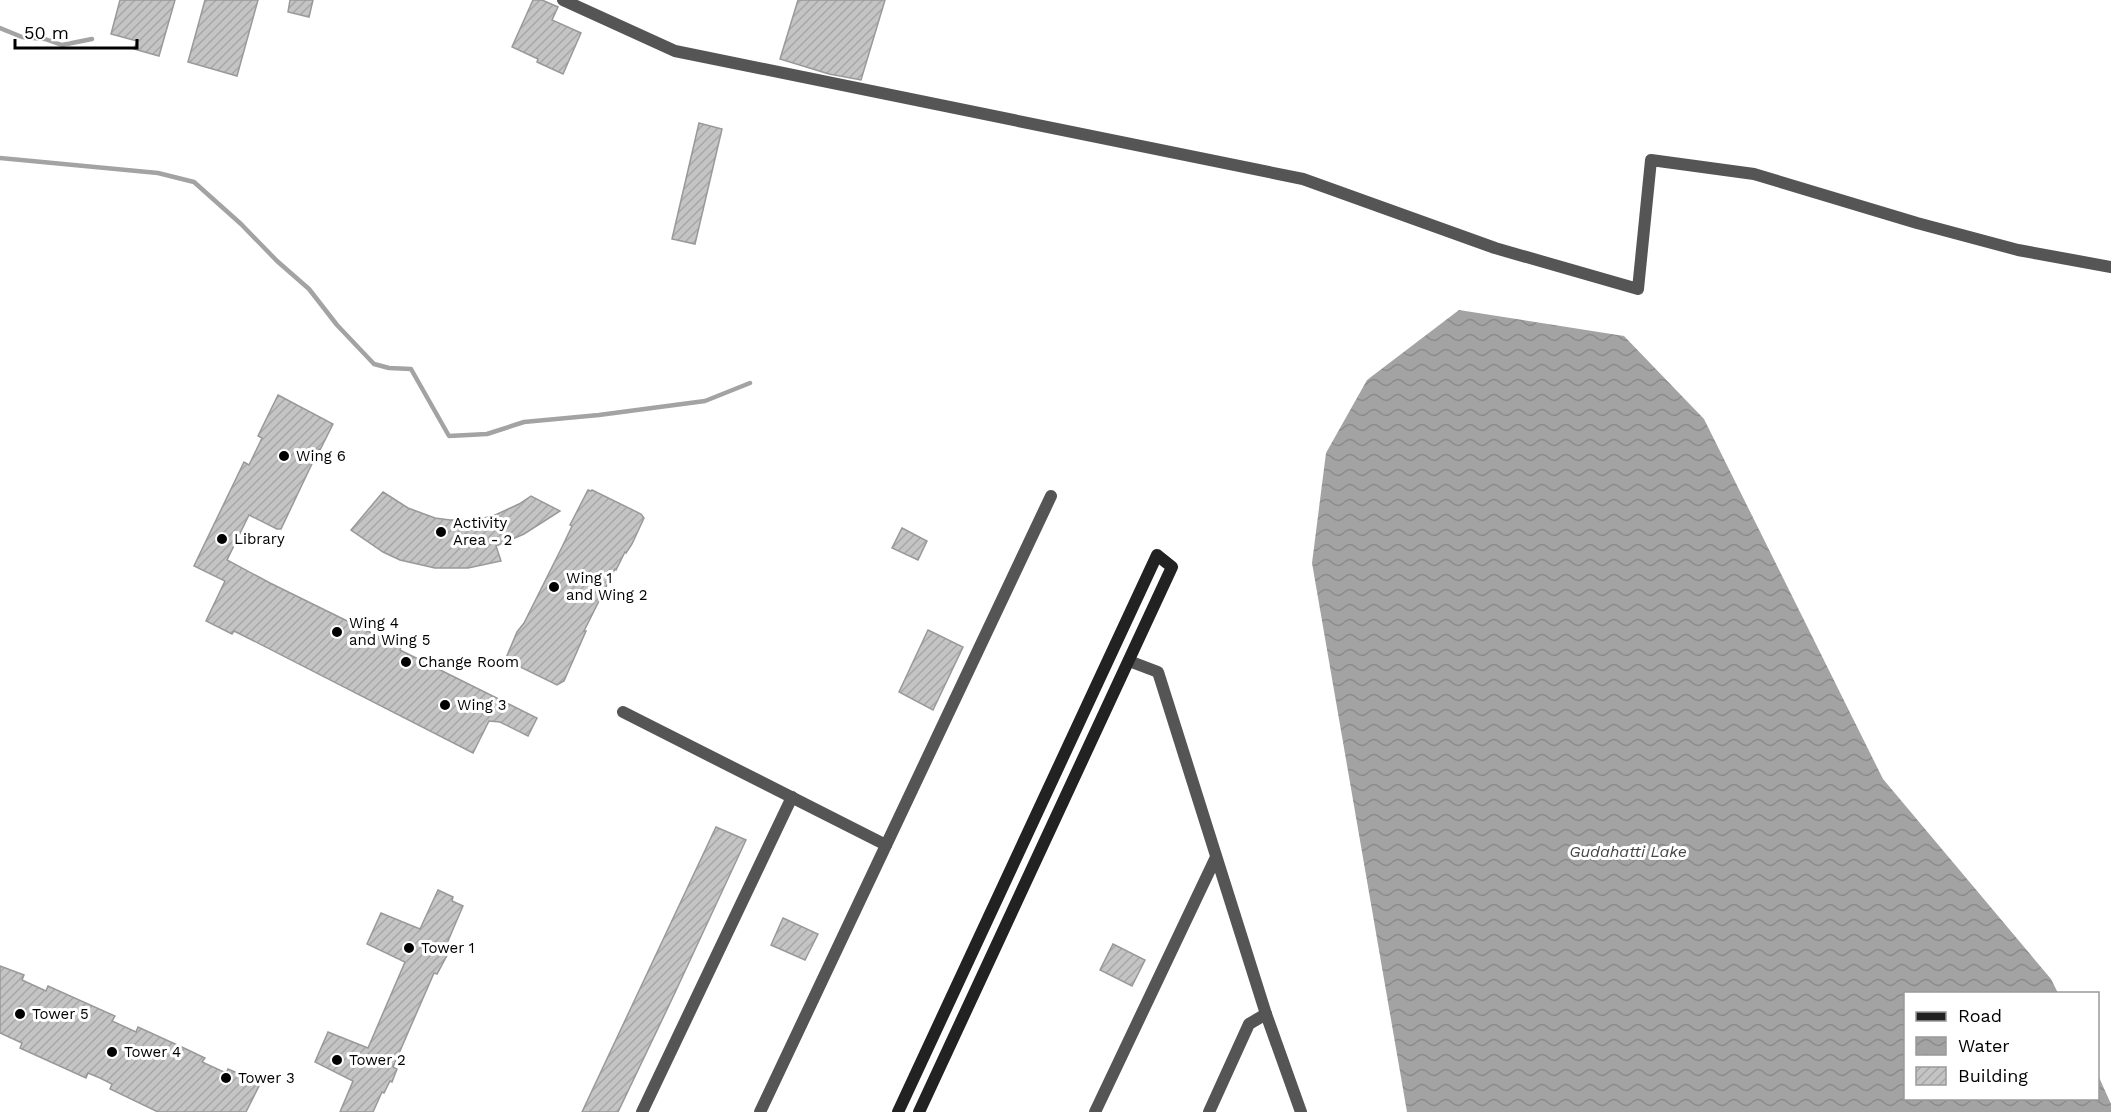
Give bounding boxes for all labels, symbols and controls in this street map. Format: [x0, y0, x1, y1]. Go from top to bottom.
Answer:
scale bar [15, 12, 136, 50]
text: 50 m [24, 22, 69, 43]
place label: Wing 6 [296, 447, 346, 465]
marker: Wing 6 [277, 449, 291, 463]
place label: Activity Area - 2 [453, 514, 512, 549]
marker: Activity Area - 2 [434, 525, 448, 539]
place label: Library [234, 530, 285, 548]
marker: Library [215, 532, 229, 546]
place label: Wing 1 and Wing 2 [566, 569, 647, 604]
marker: Wing 1 and Wing 2 [547, 580, 561, 594]
place label: Wing 4 and Wing 5 [349, 614, 430, 649]
marker: Wing 4 and Wing 5 [330, 625, 344, 639]
place label: Change Room [418, 653, 519, 671]
marker: Change Room [399, 655, 413, 669]
place label: Wing 3 [457, 696, 507, 714]
marker: Wing 3 [438, 698, 452, 712]
water label: Gudahatti Lake [1569, 842, 1687, 861]
place label: Tower 1 [421, 939, 475, 957]
marker: Tower 1 [402, 941, 416, 955]
legend [1904, 992, 2099, 1100]
place label: Tower 5 [32, 1005, 89, 1023]
text: Road [1958, 1005, 2002, 1026]
marker: Tower 5 [13, 1007, 27, 1021]
text: Water [1958, 1035, 2010, 1056]
place label: Tower 4 [124, 1043, 181, 1061]
marker: Tower 4 [105, 1045, 119, 1059]
place label: Tower 2 [349, 1051, 406, 1069]
marker: Tower 2 [330, 1053, 344, 1067]
text: Building [1958, 1065, 2028, 1086]
place label: Tower 3 [238, 1069, 295, 1087]
marker: Tower 3 [219, 1071, 233, 1085]

